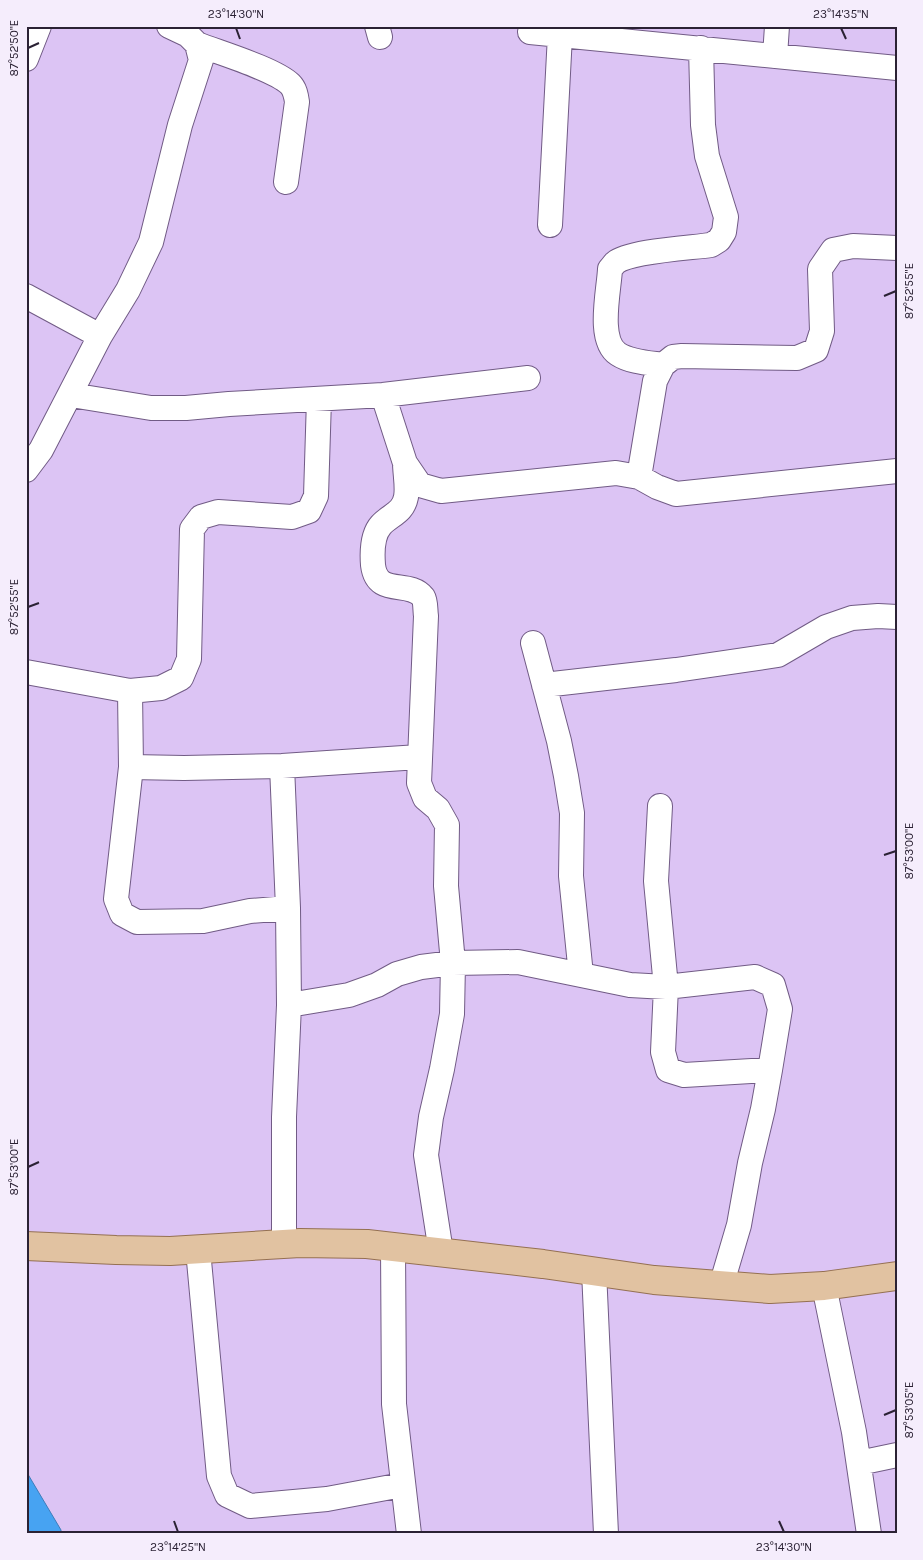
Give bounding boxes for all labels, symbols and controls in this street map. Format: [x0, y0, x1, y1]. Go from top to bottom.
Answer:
text: 23°14'30"N [208, 7, 264, 21]
text: 23°14'35"N [813, 7, 869, 21]
text: 87°52'50"E [7, 20, 21, 76]
text: 87°52'55"E [902, 263, 916, 319]
text: 87°52'55"E [7, 579, 21, 635]
text: 87°53'00"E [902, 822, 916, 880]
text: 87°53'00"E [7, 1138, 21, 1196]
text: 87°53'05"E [902, 1382, 916, 1438]
text: 23°14'25"N [150, 1540, 206, 1554]
text: 23°14'30"N [756, 1540, 812, 1554]

